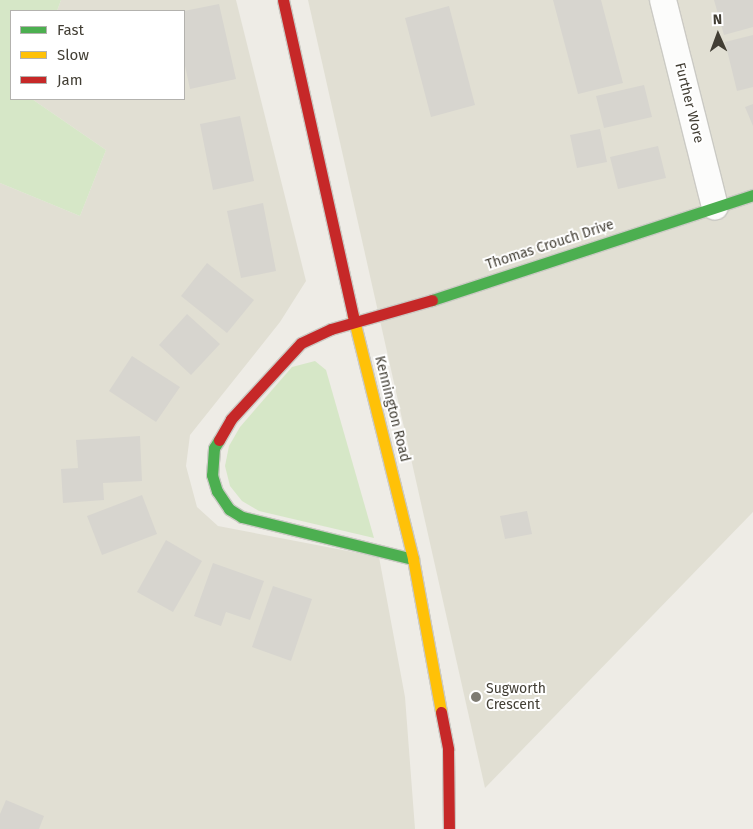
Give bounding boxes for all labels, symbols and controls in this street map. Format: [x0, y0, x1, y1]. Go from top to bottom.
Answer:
legend [10, 10, 185, 100]
north arrow [693, 10, 743, 60]
text: N [713, 11, 722, 28]
text: Fast [57, 21, 84, 39]
text: Slow [57, 46, 89, 64]
street label: Further Wore [671, 61, 707, 145]
text: Jam [57, 71, 83, 89]
street label: Thomas Crouch Drive [484, 216, 616, 274]
street label: Kennington Road [371, 354, 413, 464]
place label: Sugworth Crescent [486, 681, 546, 714]
marker: Sugworth Crescent [470, 691, 482, 703]

